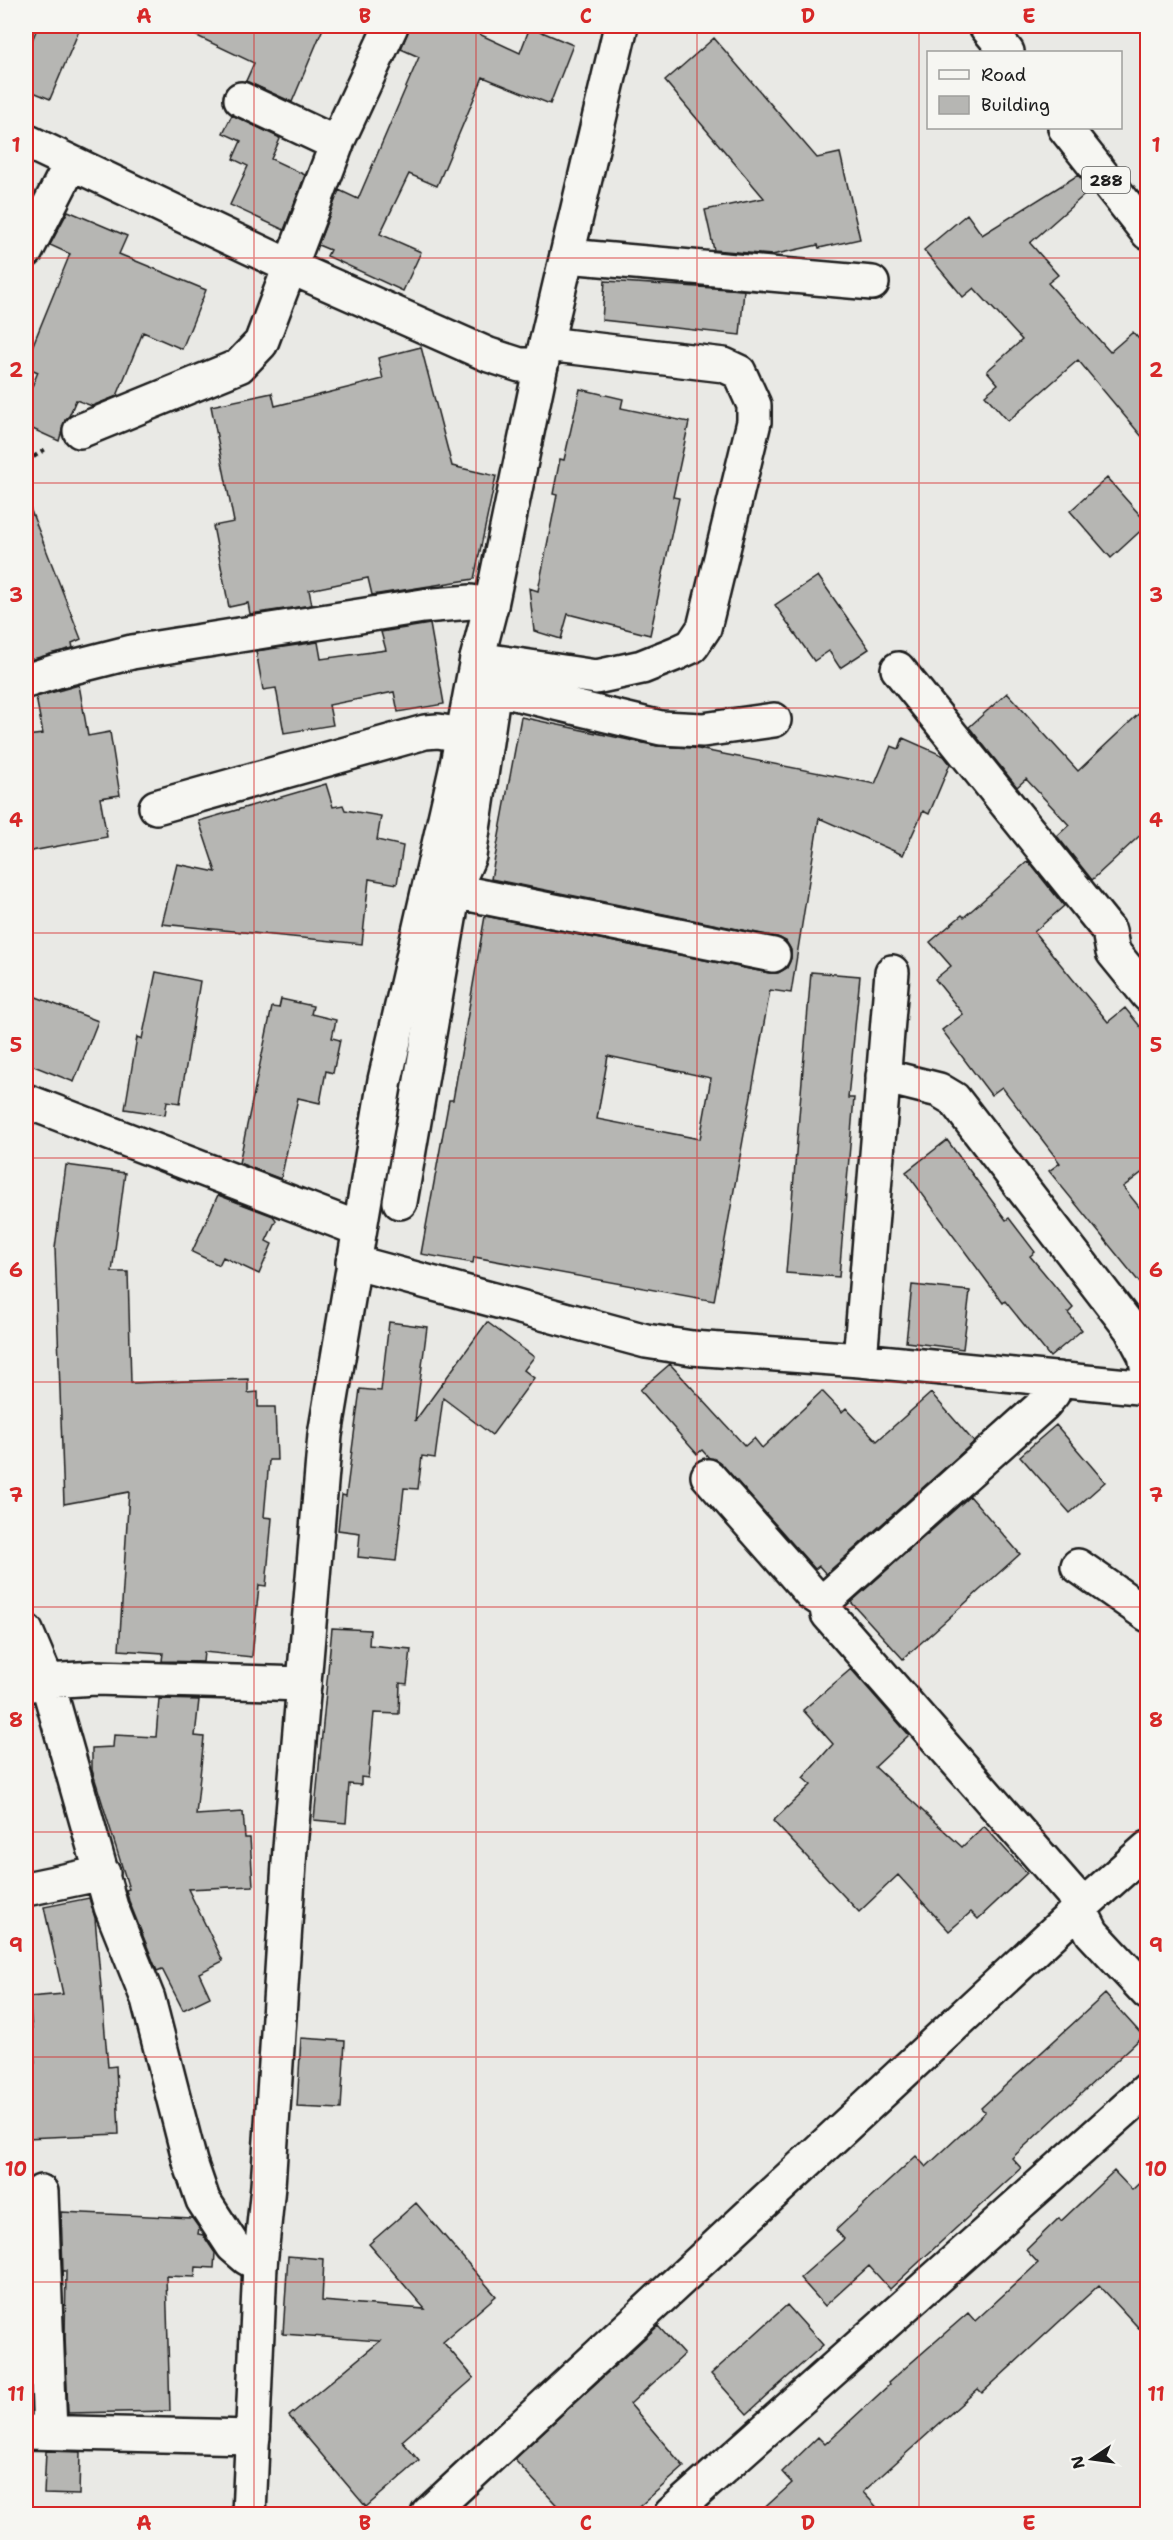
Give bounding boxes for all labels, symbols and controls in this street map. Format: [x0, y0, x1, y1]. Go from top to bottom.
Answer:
text: A [136, 3, 152, 29]
text: B [359, 3, 371, 29]
text: C [580, 3, 592, 29]
text: D [801, 3, 815, 29]
text: E [1022, 3, 1036, 29]
legend [927, 51, 1122, 129]
text: Road [981, 63, 1026, 87]
text: Building [981, 93, 1050, 117]
text: 1 [11, 132, 21, 158]
text: 1 [1151, 132, 1161, 158]
road number: 288 [1082, 167, 1130, 193]
text: 2 [9, 357, 23, 383]
text: 2 [1149, 357, 1163, 383]
text: 3 [9, 582, 23, 608]
text: 3 [1149, 582, 1163, 608]
text: 4 [9, 807, 23, 833]
text: 4 [1149, 807, 1163, 833]
text: 5 [10, 1032, 22, 1058]
text: 5 [1150, 1032, 1162, 1058]
text: 6 [9, 1257, 23, 1283]
text: 6 [1149, 1257, 1163, 1283]
text: 7 [9, 1482, 23, 1508]
text: 7 [1149, 1482, 1163, 1508]
text: 8 [9, 1707, 23, 1733]
text: 8 [1149, 1707, 1163, 1733]
text: 9 [9, 1932, 23, 1958]
text: 9 [1149, 1932, 1163, 1958]
text: 10 [5, 2156, 27, 2182]
text: 10 [1145, 2156, 1167, 2182]
text: 11 [7, 2381, 25, 2407]
text: 11 [1147, 2381, 1165, 2407]
north arrow [1062, 2429, 1122, 2489]
text: N [1066, 2454, 1090, 2471]
text: A [136, 2510, 152, 2536]
text: B [359, 2510, 371, 2536]
text: C [580, 2510, 592, 2536]
text: D [801, 2510, 815, 2536]
text: E [1022, 2510, 1036, 2536]

